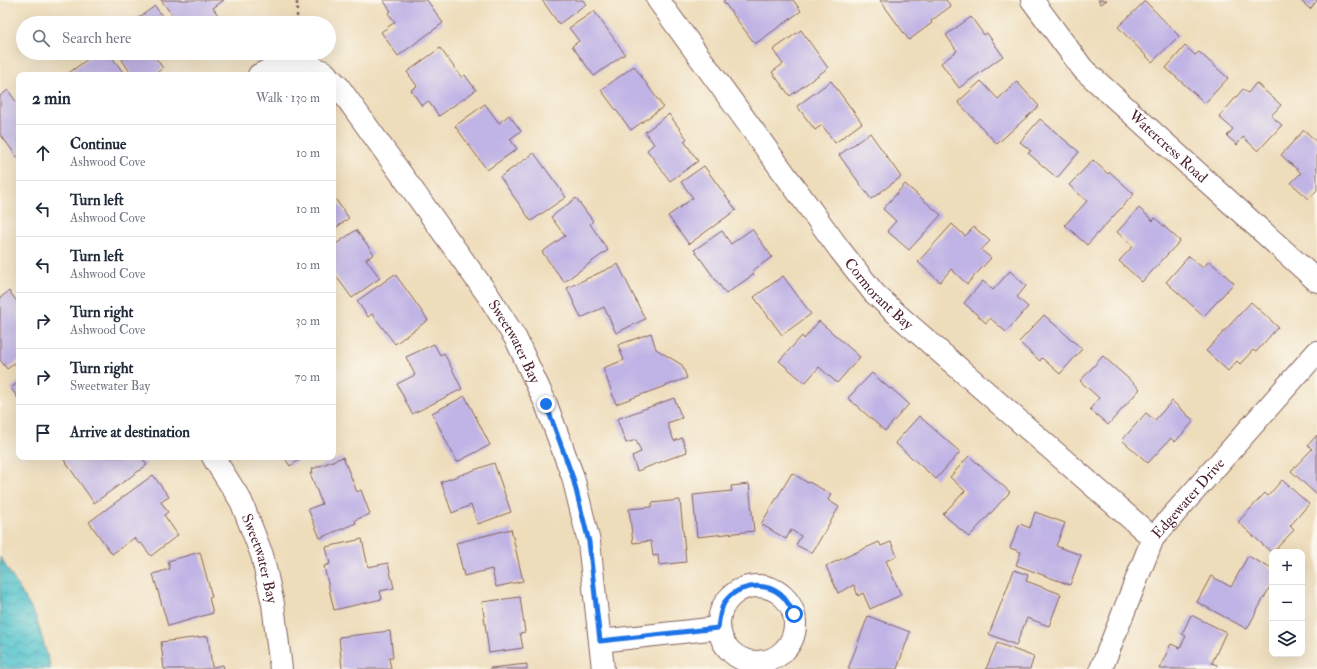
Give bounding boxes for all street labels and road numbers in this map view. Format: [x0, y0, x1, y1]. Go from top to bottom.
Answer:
street label: Watercress Road [1124, 105, 1212, 187]
street label: Cormorant Bay [840, 254, 918, 334]
street label: Sweetwater Bay [484, 296, 545, 387]
street label: Edgewater Drive [1147, 454, 1229, 543]
street label: Sweetwater Bay [237, 511, 282, 605]

